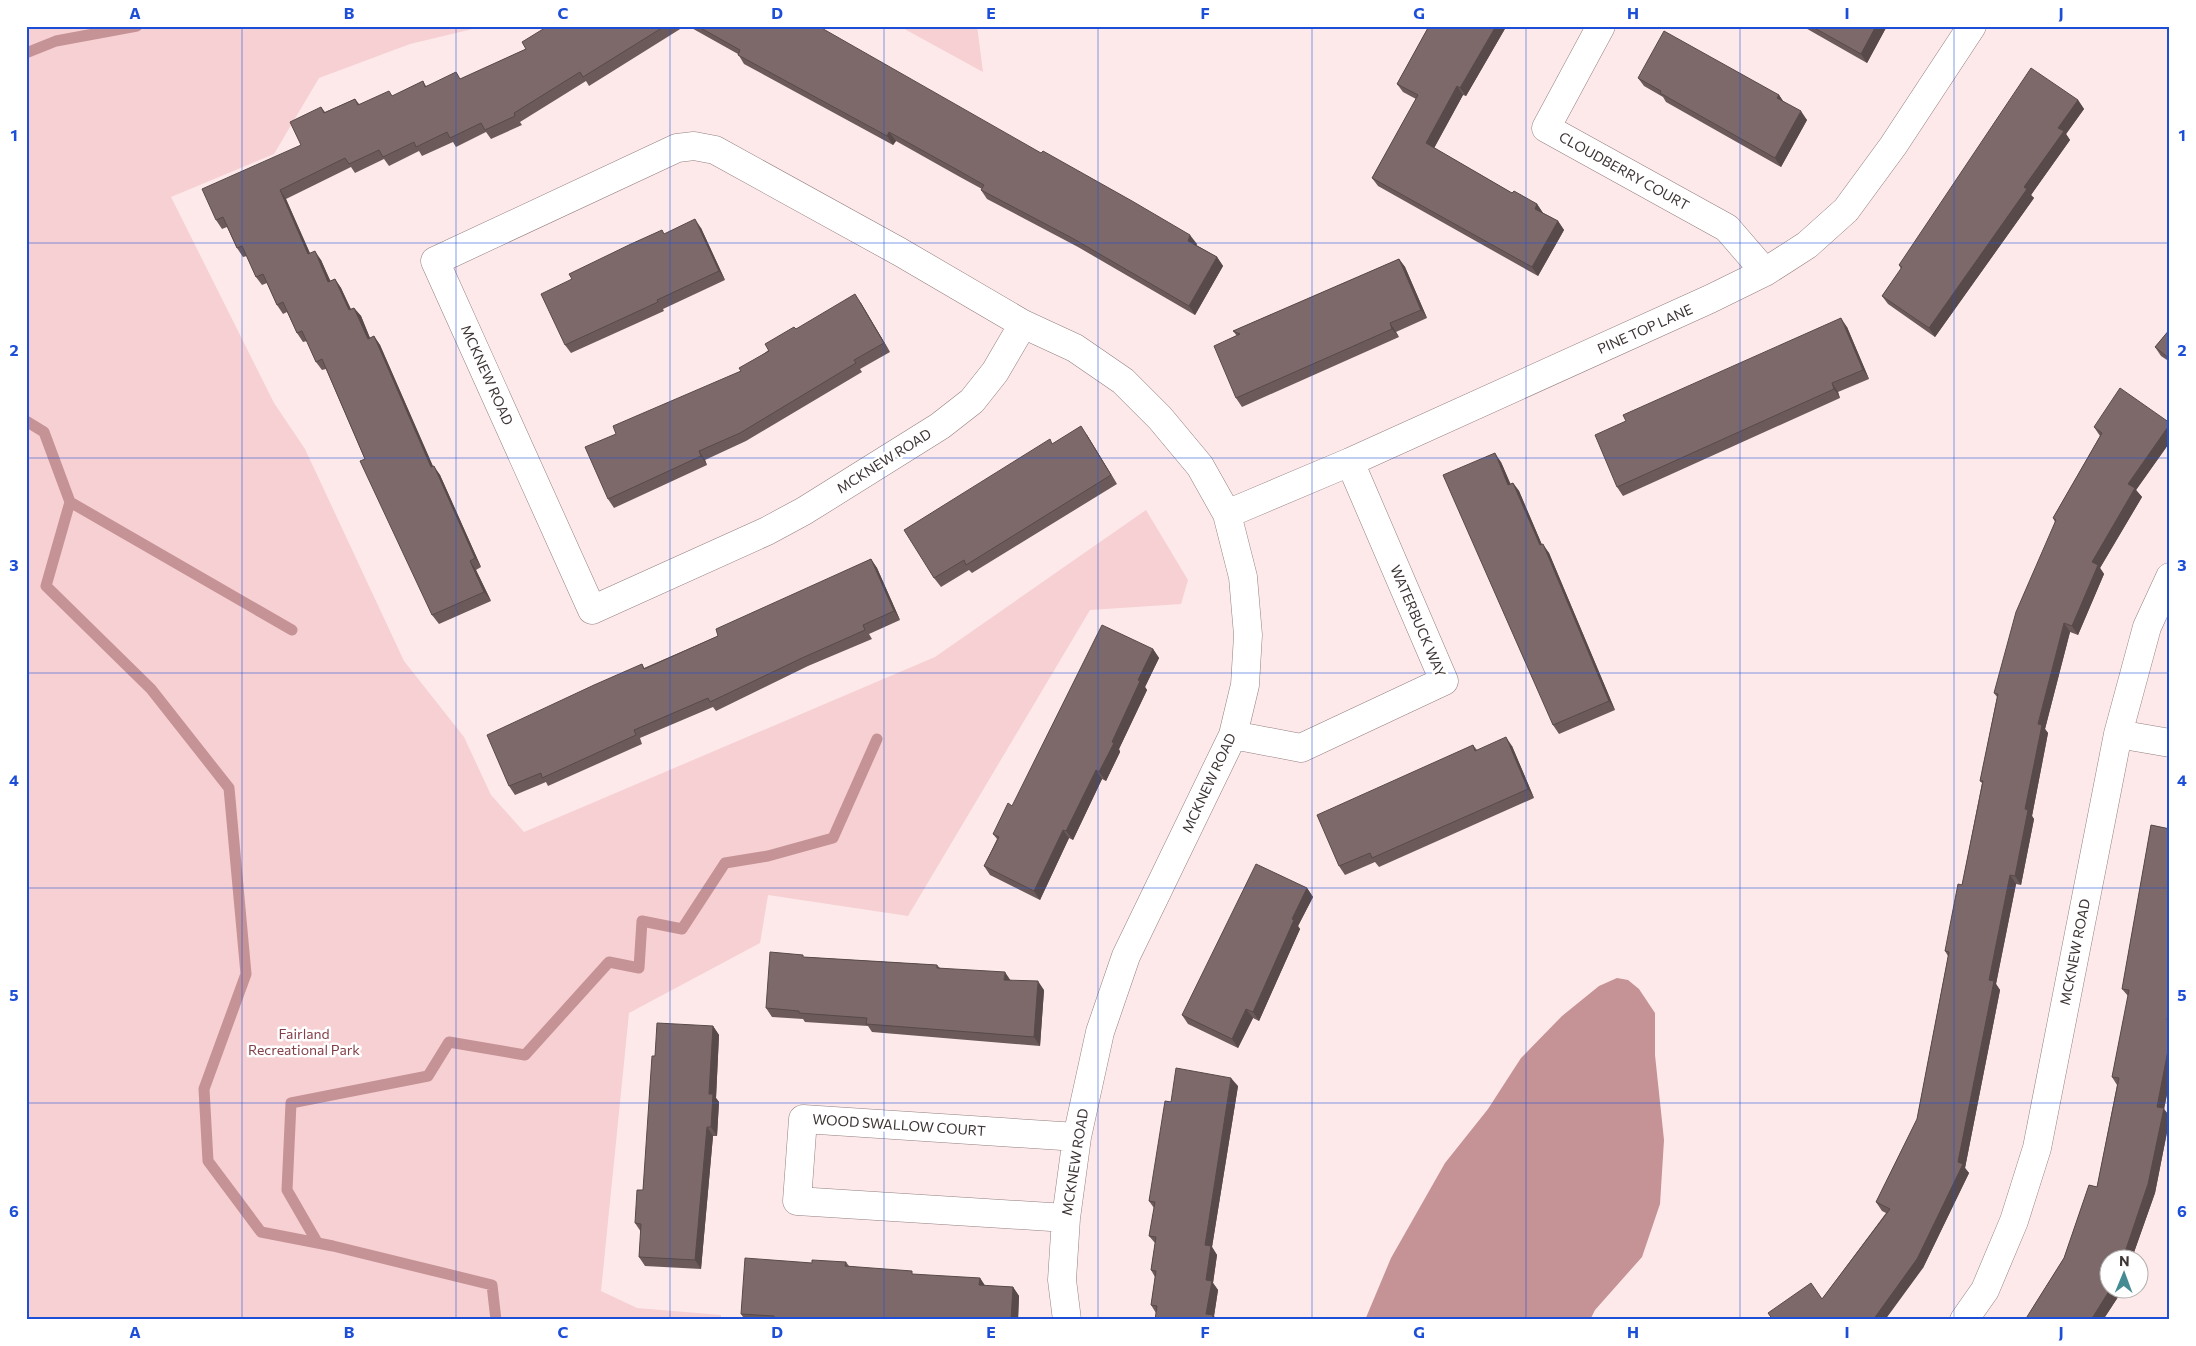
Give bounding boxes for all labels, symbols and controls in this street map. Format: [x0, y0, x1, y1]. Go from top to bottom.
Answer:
text: A [129, 3, 141, 22]
text: B [344, 3, 355, 22]
text: C [558, 3, 569, 22]
text: D [771, 3, 783, 22]
text: E [986, 3, 996, 22]
text: F [1200, 3, 1210, 22]
text: G [1413, 3, 1425, 22]
text: H [1627, 3, 1639, 22]
text: I [1844, 3, 1850, 22]
text: J [2058, 3, 2064, 22]
text: 1 [10, 125, 18, 144]
text: 1 [2178, 125, 2186, 144]
street label: CLOUDBERRY COURT [1556, 128, 1692, 213]
street label: PINE TOP LANE [1595, 300, 1695, 357]
street label: MCKNEW ROAD [458, 322, 517, 428]
text: 2 [9, 340, 19, 359]
text: 2 [2177, 340, 2187, 359]
street label: MCKNEW ROAD [833, 425, 934, 496]
text: 3 [9, 555, 19, 574]
text: 3 [2177, 555, 2187, 574]
street label: WATERBUCK WAY [1387, 562, 1450, 679]
street label: MCKNEW ROAD [1178, 730, 1239, 835]
text: 4 [9, 770, 19, 789]
text: 4 [2177, 770, 2187, 789]
street label: MCKNEW ROAD [2056, 897, 2093, 1007]
text: 5 [9, 985, 19, 1004]
text: 5 [2177, 985, 2187, 1004]
park label: Fairland Recreational Park [248, 1025, 360, 1058]
street label: MCKNEW ROAD [1058, 1107, 1091, 1217]
street label: WOOD SWALLOW COURT [812, 1110, 986, 1139]
text: 6 [9, 1201, 19, 1220]
text: 6 [2177, 1201, 2187, 1220]
north arrow [2098, 1248, 2148, 1298]
text: N [2119, 1252, 2130, 1269]
text: A [129, 1322, 141, 1341]
text: B [344, 1322, 355, 1341]
text: C [558, 1322, 569, 1341]
text: D [771, 1322, 783, 1341]
text: E [986, 1322, 996, 1341]
text: F [1200, 1322, 1210, 1341]
text: G [1413, 1322, 1425, 1341]
text: H [1627, 1322, 1639, 1341]
text: I [1844, 1322, 1850, 1341]
text: J [2058, 1322, 2064, 1341]

